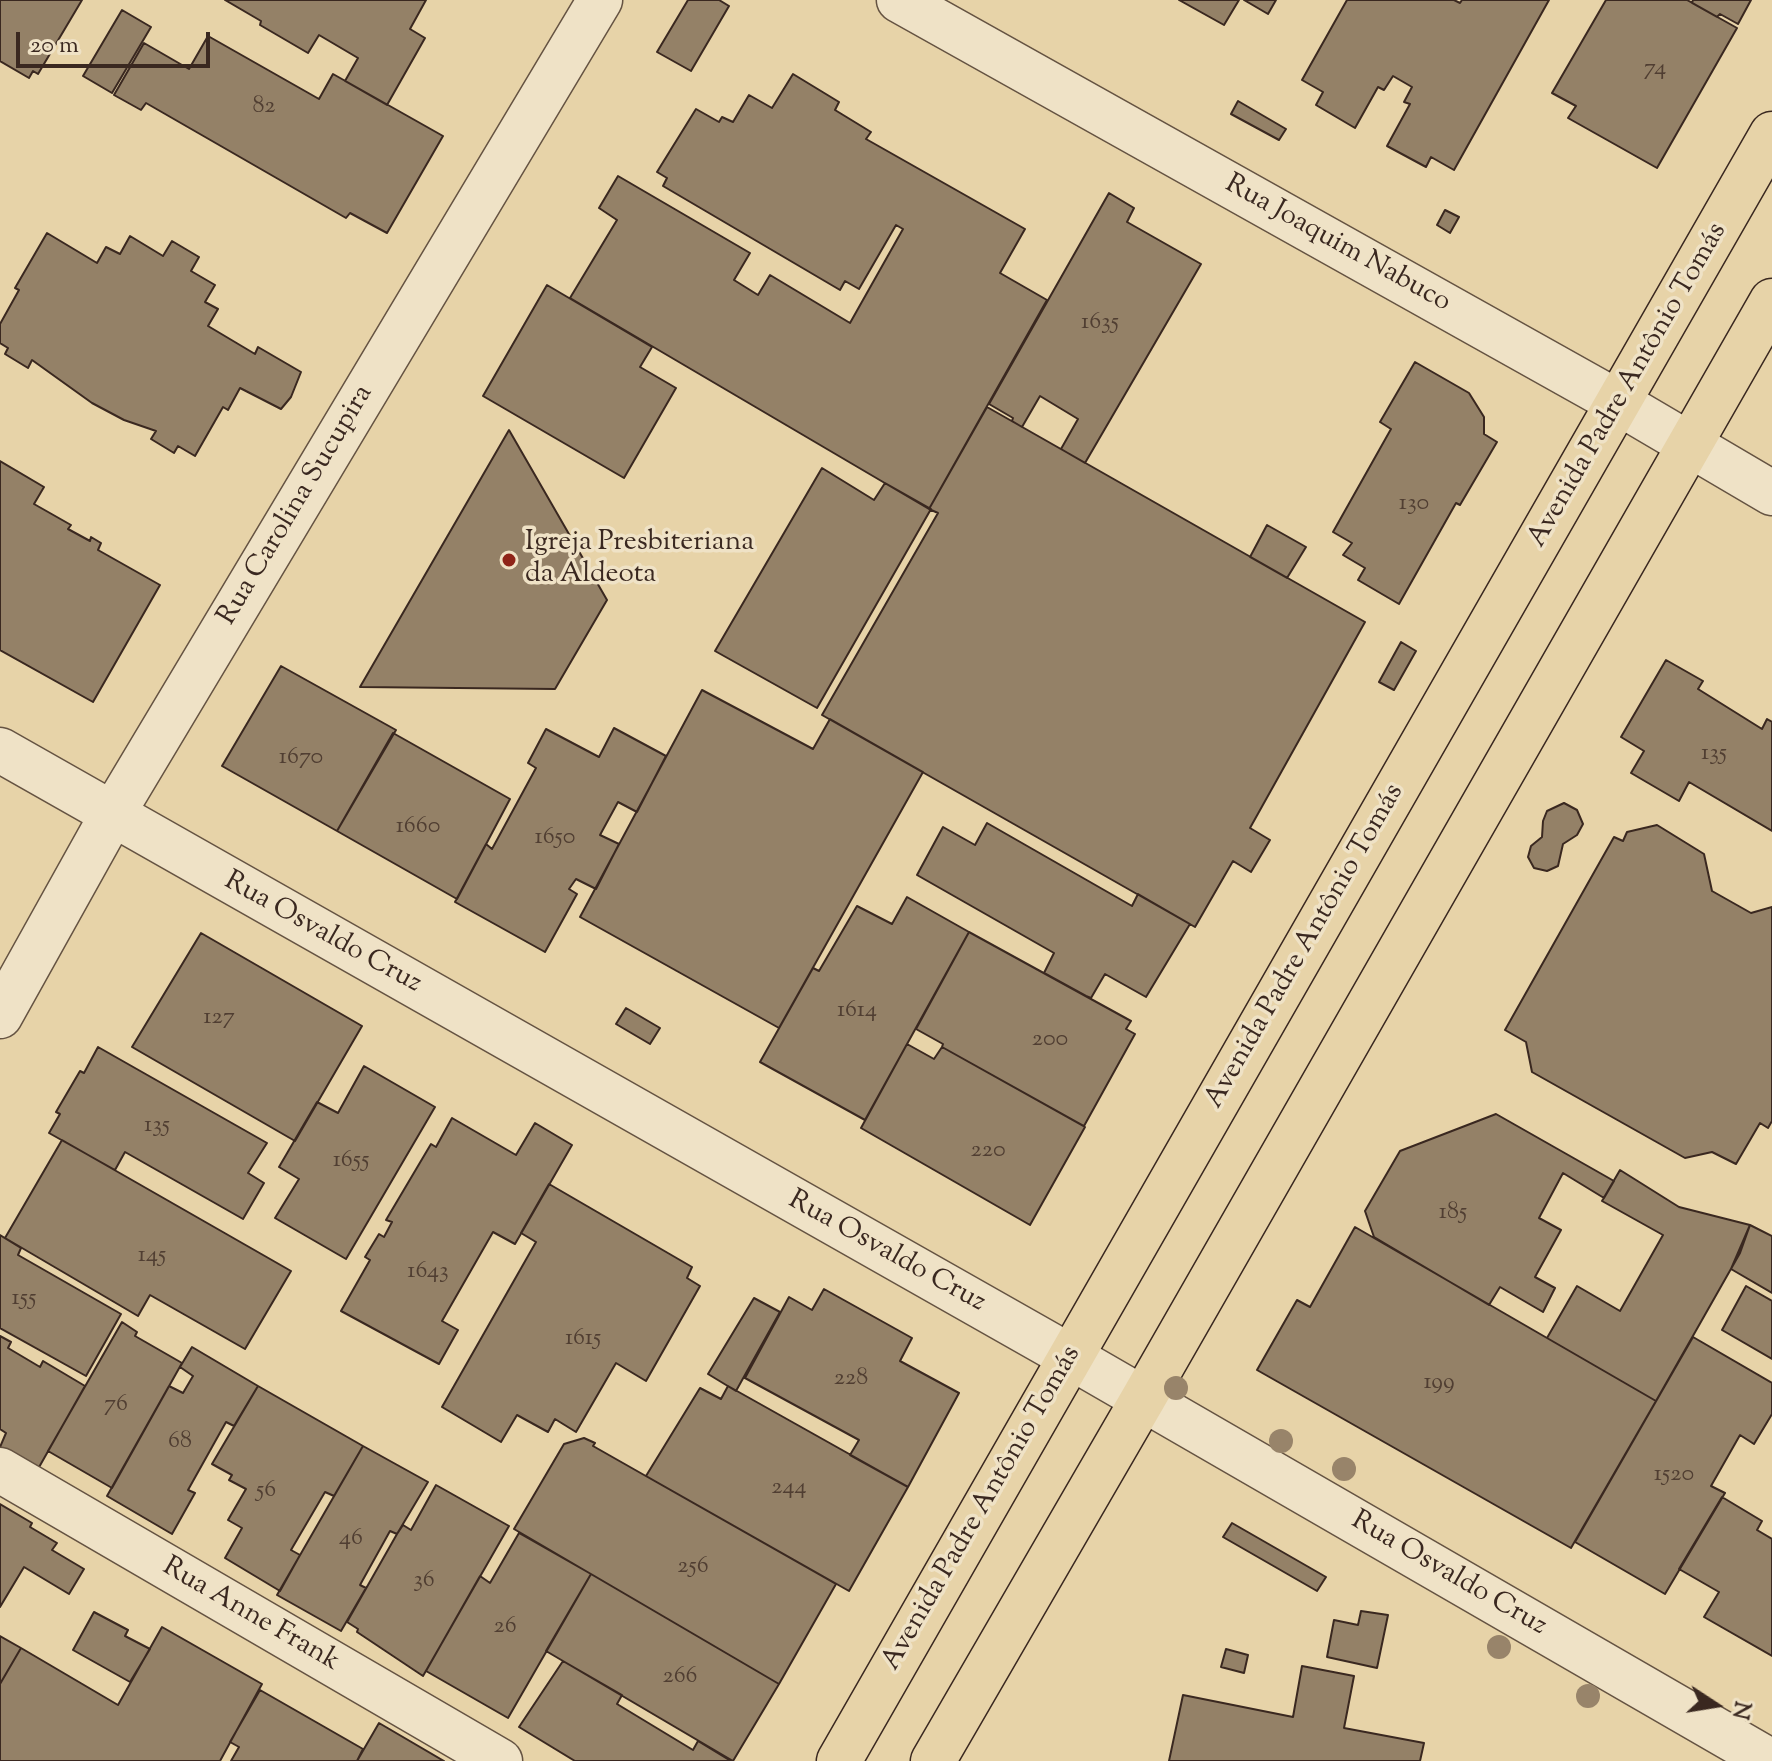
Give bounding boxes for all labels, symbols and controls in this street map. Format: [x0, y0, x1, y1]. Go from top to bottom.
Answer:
scale bar [20, 16, 214, 66]
text: 20 m [30, 29, 79, 63]
house number: 74 [1644, 56, 1666, 84]
house number: 82 [253, 94, 275, 122]
street label: Rua Joaquim Nabuco [1218, 169, 1456, 321]
street label: Avenida Padre Antônio Tomás [1522, 218, 1736, 554]
house number: 1635 [1081, 310, 1119, 338]
street label: Rua Carolina Sucupira [212, 380, 382, 632]
house number: 130 [1399, 491, 1429, 519]
place label: Igreja Presbiteriana da Aldeota [525, 527, 754, 593]
marker: Igreja Presbiteriana da Aldeota [500, 551, 518, 569]
house number: 135 [1701, 741, 1727, 769]
house number: 1670 [279, 745, 323, 773]
street label: Avenida Padre Antônio Tomás [1199, 779, 1413, 1115]
house number: 1660 [396, 814, 440, 842]
house number: 1650 [535, 825, 575, 853]
street label: Rua Osvaldo Cruz [217, 866, 427, 1002]
house number: 1614 [837, 998, 877, 1026]
house number: 127 [203, 1005, 235, 1033]
house number: 200 [1032, 1027, 1068, 1055]
house number: 135 [144, 1113, 170, 1141]
house number: 220 [970, 1138, 1006, 1166]
house number: 1655 [333, 1148, 369, 1176]
street label: Rua Osvaldo Cruz [781, 1185, 991, 1321]
house number: 185 [1439, 1200, 1467, 1228]
house number: 145 [138, 1243, 166, 1271]
house number: 1643 [407, 1259, 449, 1287]
house number: 155 [12, 1286, 36, 1314]
house number: 1615 [565, 1326, 601, 1354]
street label: Avenida Padre Antônio Tomás [876, 1341, 1090, 1677]
house number: 228 [834, 1366, 868, 1394]
house number: 199 [1423, 1370, 1455, 1398]
house number: 76 [104, 1392, 128, 1420]
house number: 68 [168, 1429, 192, 1457]
house number: 1520 [1654, 1462, 1694, 1490]
house number: 244 [771, 1475, 807, 1503]
house number: 56 [256, 1478, 276, 1506]
street label: Rua Osvaldo Cruz [1344, 1505, 1552, 1645]
house number: 46 [339, 1526, 363, 1554]
street label: Rua Anne Frank [155, 1552, 345, 1680]
house number: 256 [677, 1554, 709, 1582]
house number: 36 [413, 1568, 435, 1596]
house number: 26 [493, 1614, 517, 1642]
house number: 266 [662, 1664, 698, 1692]
north arrow [1676, 1665, 1756, 1745]
text: N [1722, 1698, 1757, 1722]

